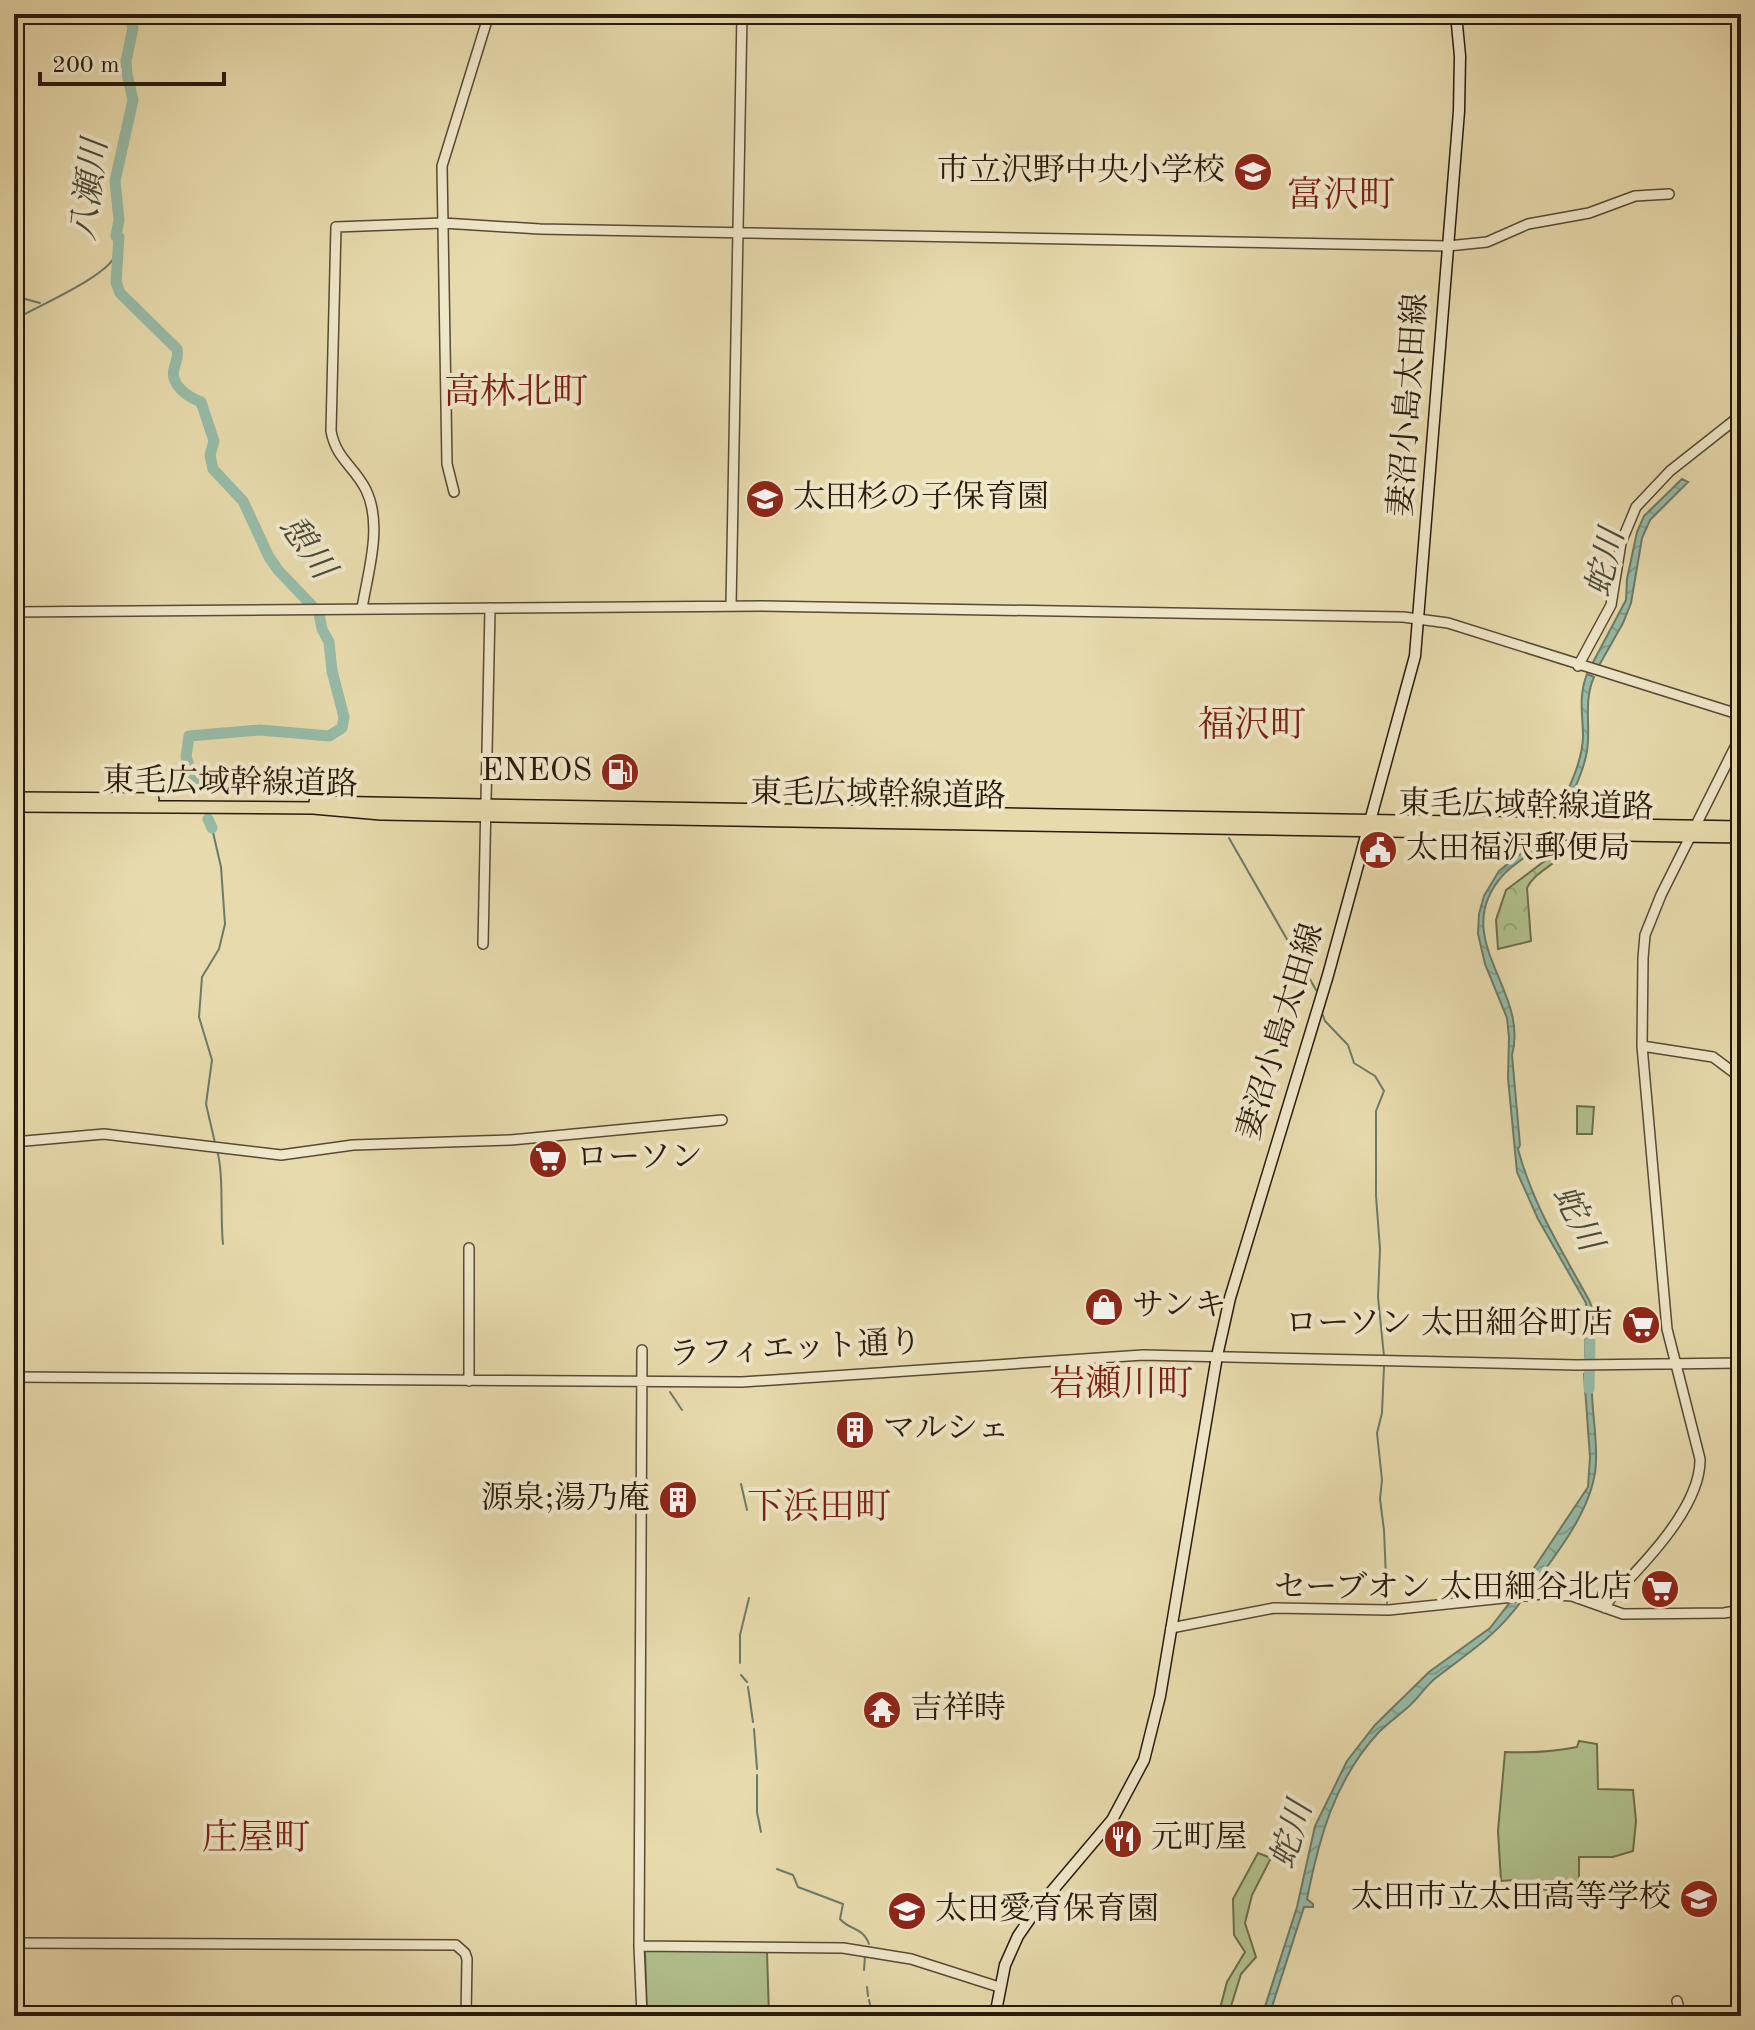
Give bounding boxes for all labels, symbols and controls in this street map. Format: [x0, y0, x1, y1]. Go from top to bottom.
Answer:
scale bar [40, 36, 224, 86]
text: 200 m [52, 54, 120, 78]
water label: 八瀬川 [65, 133, 115, 243]
school or university icon: 市立沢野中央小学校 [1232, 151, 1274, 193]
place label: 市立沢野中央小学校 [937, 153, 1225, 188]
district label: 富沢町 [1287, 175, 1395, 215]
street label: 妻沼小島太田線 [1382, 292, 1434, 518]
district label: 高林北町 [444, 372, 588, 412]
school or university icon: 太田杉の子保育園 [744, 478, 786, 520]
place label: 太田杉の子保育園 [793, 480, 1049, 515]
water label: 憩川 [273, 509, 344, 589]
water label: 蛇川 [1580, 521, 1632, 600]
district label: 福沢町 [1198, 705, 1306, 745]
fuel station icon: ENEOS [599, 751, 641, 793]
place label: ENEOS [481, 756, 592, 788]
street label: 東毛広域幹線道路 [102, 762, 358, 802]
street label: 東毛広域幹線道路 [750, 774, 1006, 814]
street label: 東毛広域幹線道路 [1398, 785, 1654, 825]
public building icon: 太田福沢郵便局 [1357, 829, 1399, 871]
place label: 太田福沢郵便局 [1406, 831, 1630, 866]
street label: 妻沼小島太田線 [1230, 919, 1330, 1144]
supermarket icon: ローソン [527, 1138, 569, 1180]
place label: ローソン [576, 1143, 703, 1175]
water label: 蛇川 [1545, 1180, 1611, 1261]
shop icon: サンキ [1083, 1286, 1125, 1328]
place label: サンキ [1132, 1290, 1226, 1323]
supermarket icon: ローソン 太田細谷町店 [1620, 1304, 1662, 1346]
place label: ローソン 太田細谷町店 [1285, 1306, 1613, 1341]
street label: ラフィエット通り [668, 1324, 922, 1373]
district label: 岩瀬川町 [1049, 1364, 1193, 1404]
building icon: マルシェ [834, 1409, 876, 1451]
place label: マルシェ [883, 1414, 1010, 1446]
building icon: 源泉;湯乃庵 [657, 1479, 699, 1521]
place label: 源泉;湯乃庵 [481, 1481, 650, 1516]
district label: 下浜田町 [747, 1488, 891, 1527]
supermarket icon: セーブオン 太田細谷北店 [1639, 1568, 1681, 1610]
place label: セーブオン 太田細谷北店 [1274, 1570, 1632, 1605]
temple icon: 吉祥時 [861, 1689, 903, 1731]
place label: 吉祥時 [910, 1691, 1006, 1726]
water label: 蛇川 [1264, 1793, 1320, 1872]
district label: 庄屋町 [202, 1818, 310, 1858]
restaurant icon: 元町屋 [1102, 1818, 1144, 1860]
place label: 元町屋 [1151, 1820, 1247, 1855]
school or university icon: 太田市立太田高等学校 [1678, 1878, 1720, 1920]
place label: 太田市立太田高等学校 [1351, 1880, 1671, 1915]
school or university icon: 太田愛育保育園 [886, 1890, 928, 1932]
place label: 太田愛育保育園 [935, 1891, 1159, 1927]

